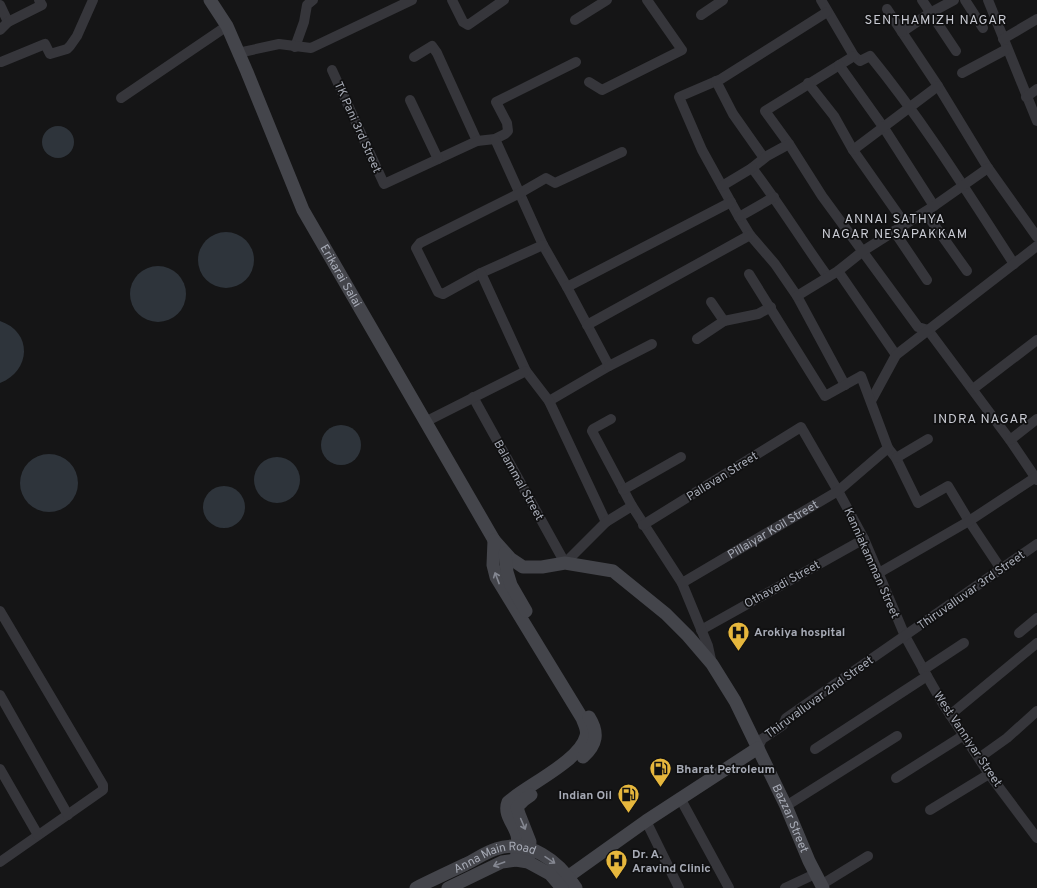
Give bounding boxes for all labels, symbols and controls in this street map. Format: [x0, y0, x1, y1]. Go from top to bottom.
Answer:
district label: SENTHAMIZH NAGAR [865, 13, 1007, 29]
street label: TK Pani 3rd Street [330, 79, 384, 176]
district label: ANNAI SATHYA NAGAR NESAPAKKAM [822, 212, 968, 243]
street label: Erikarai Salai [316, 242, 365, 310]
district label: INDRA NAGAR [933, 412, 1029, 428]
street label: Balammal Street [489, 437, 547, 524]
street label: Pallavan Street [684, 449, 761, 505]
street label: Pillaiyar Koil Street [725, 497, 822, 563]
street label: Kanniakamman Street [839, 506, 903, 621]
street label: Thiruvalluvar 3rd Street [915, 548, 1028, 634]
street label: Othavadi Street [742, 557, 823, 612]
one-way arrow [492, 573, 500, 585]
hospital icon: Arokiya hospital [726, 619, 752, 652]
place label: Arokiya hospital [754, 625, 845, 641]
street label: Thiruvalluvar 2nd Street [762, 653, 877, 743]
street label: West Vanniyar Street [929, 689, 1005, 790]
fuel station icon: Bharat Petroleum [648, 756, 674, 789]
place label: Bharat Petroleum [676, 762, 775, 778]
fuel station icon: Indian Oil [615, 782, 641, 815]
street label: Bazzar Street [768, 782, 812, 855]
place label: Indian Oil [559, 788, 612, 804]
one-way arrow [520, 818, 527, 830]
street label: Anna Main Road [451, 839, 538, 878]
place label: Dr. A. Aravind Clinic [632, 847, 711, 877]
hospital icon: Dr. A. Aravind Clinic [604, 848, 630, 881]
one-way arrow [545, 856, 556, 864]
one-way arrow [494, 860, 506, 868]

